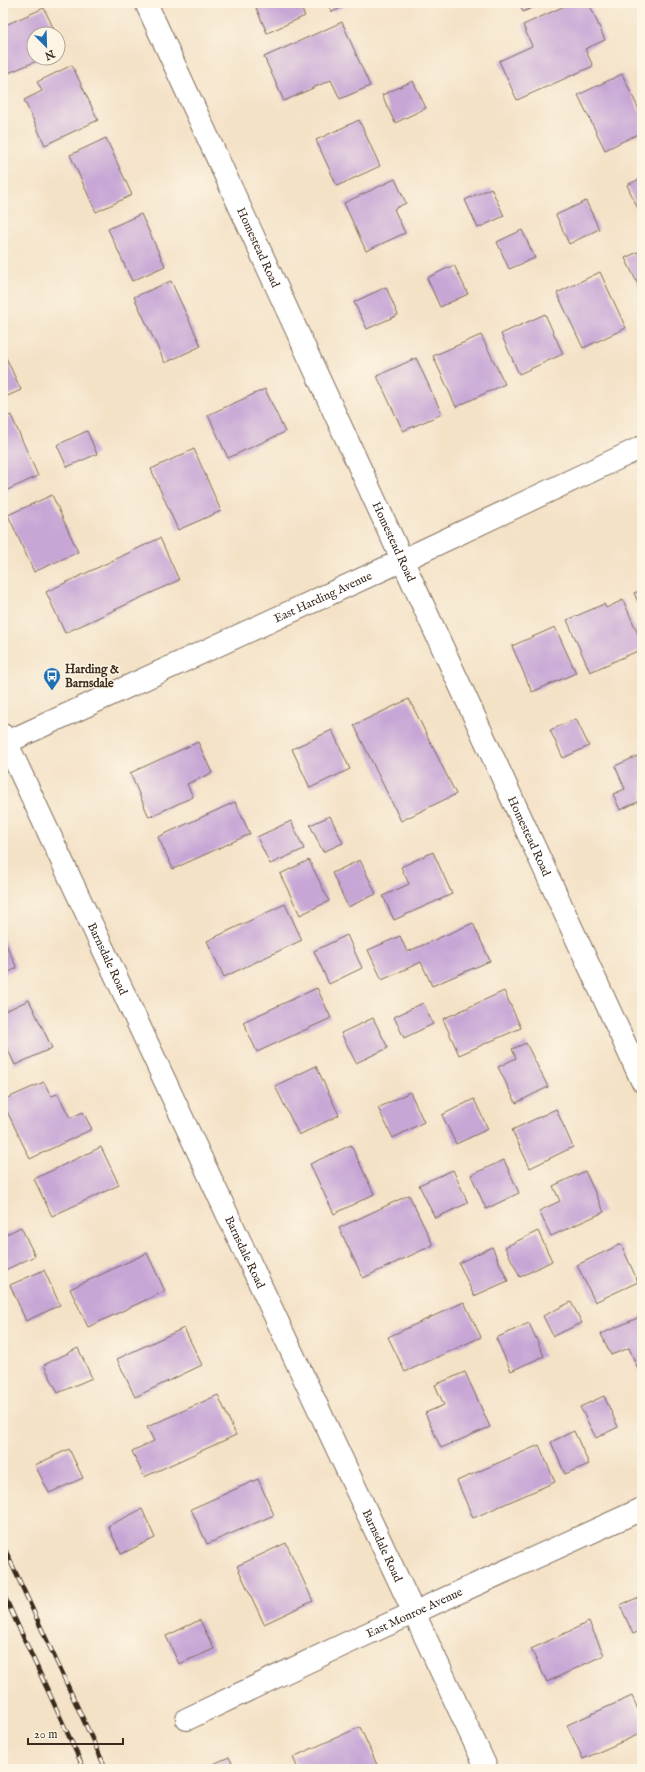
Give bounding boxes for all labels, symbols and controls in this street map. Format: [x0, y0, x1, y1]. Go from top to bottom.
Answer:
north arrow [26, 26, 66, 66]
text: N [42, 46, 58, 63]
street label: Homestead Road [233, 205, 283, 291]
street label: Homestead Road [369, 499, 419, 585]
street label: East Harding Avenue [272, 568, 375, 626]
place label: Harding & Barnsdale [65, 662, 119, 691]
bus stop icon: Harding & Barnsdale [42, 666, 62, 691]
street label: Homestead Road [504, 794, 554, 879]
street label: Barnsdale Road [84, 920, 131, 998]
street label: Barnsdale Road [221, 1214, 268, 1292]
street label: Barnsdale Road [359, 1507, 406, 1585]
street label: East Monroe Avenue [364, 1584, 465, 1641]
scale bar [28, 1720, 123, 1746]
text: 20 m [34, 1727, 57, 1742]

